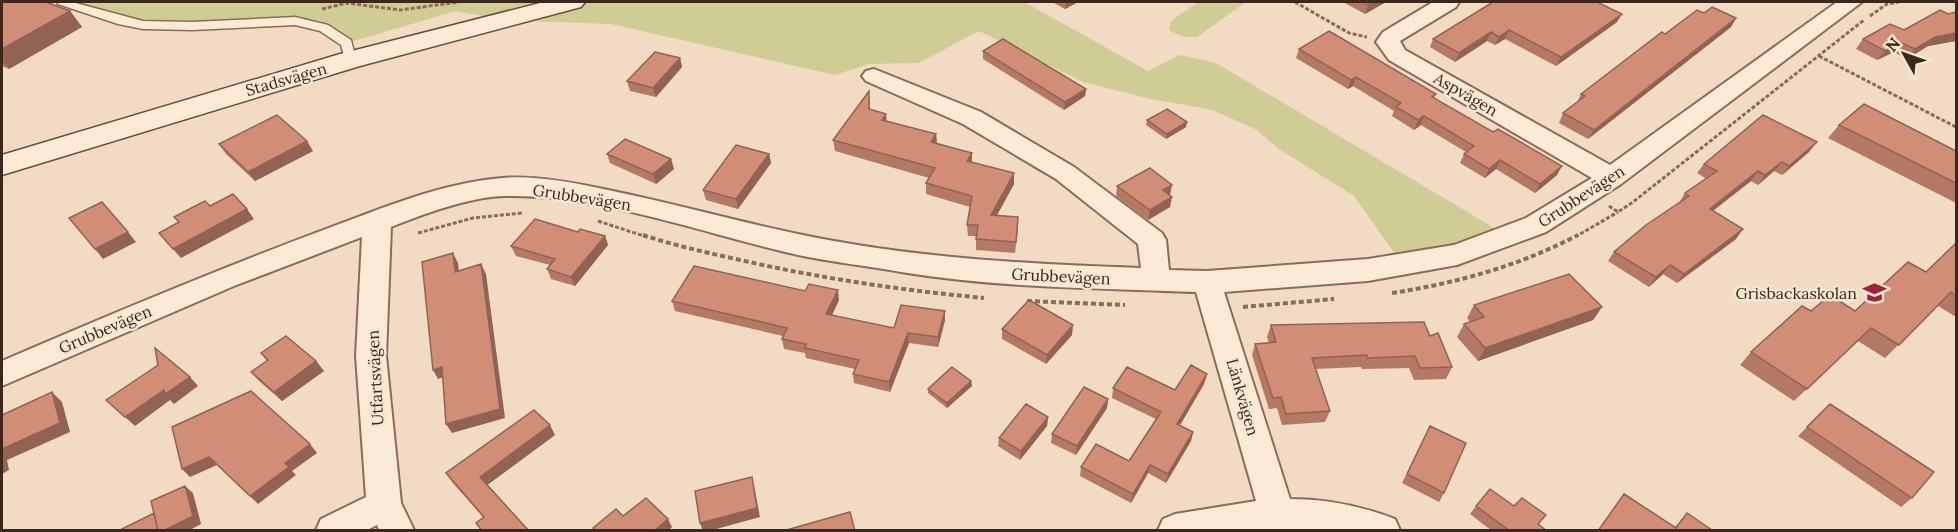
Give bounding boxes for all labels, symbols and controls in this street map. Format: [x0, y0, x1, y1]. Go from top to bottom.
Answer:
north arrow [1874, 24, 1934, 84]
text: N [1881, 33, 1904, 56]
street label: Stadsvägen [243, 58, 329, 100]
street label: Aspvägen [1430, 67, 1502, 120]
street label: Grubbevägen [1534, 160, 1628, 231]
street label: Grubbevägen [531, 179, 633, 215]
street label: Grubbevägen [1011, 263, 1111, 289]
school or university icon: Grisbackaskolan [1862, 280, 1888, 306]
place label: Grisbackaskolan [1735, 283, 1857, 303]
street label: Grubbevägen [55, 300, 155, 358]
street label: Utfartsvägen [362, 329, 387, 426]
street label: Länkvägen [1222, 356, 1264, 438]

